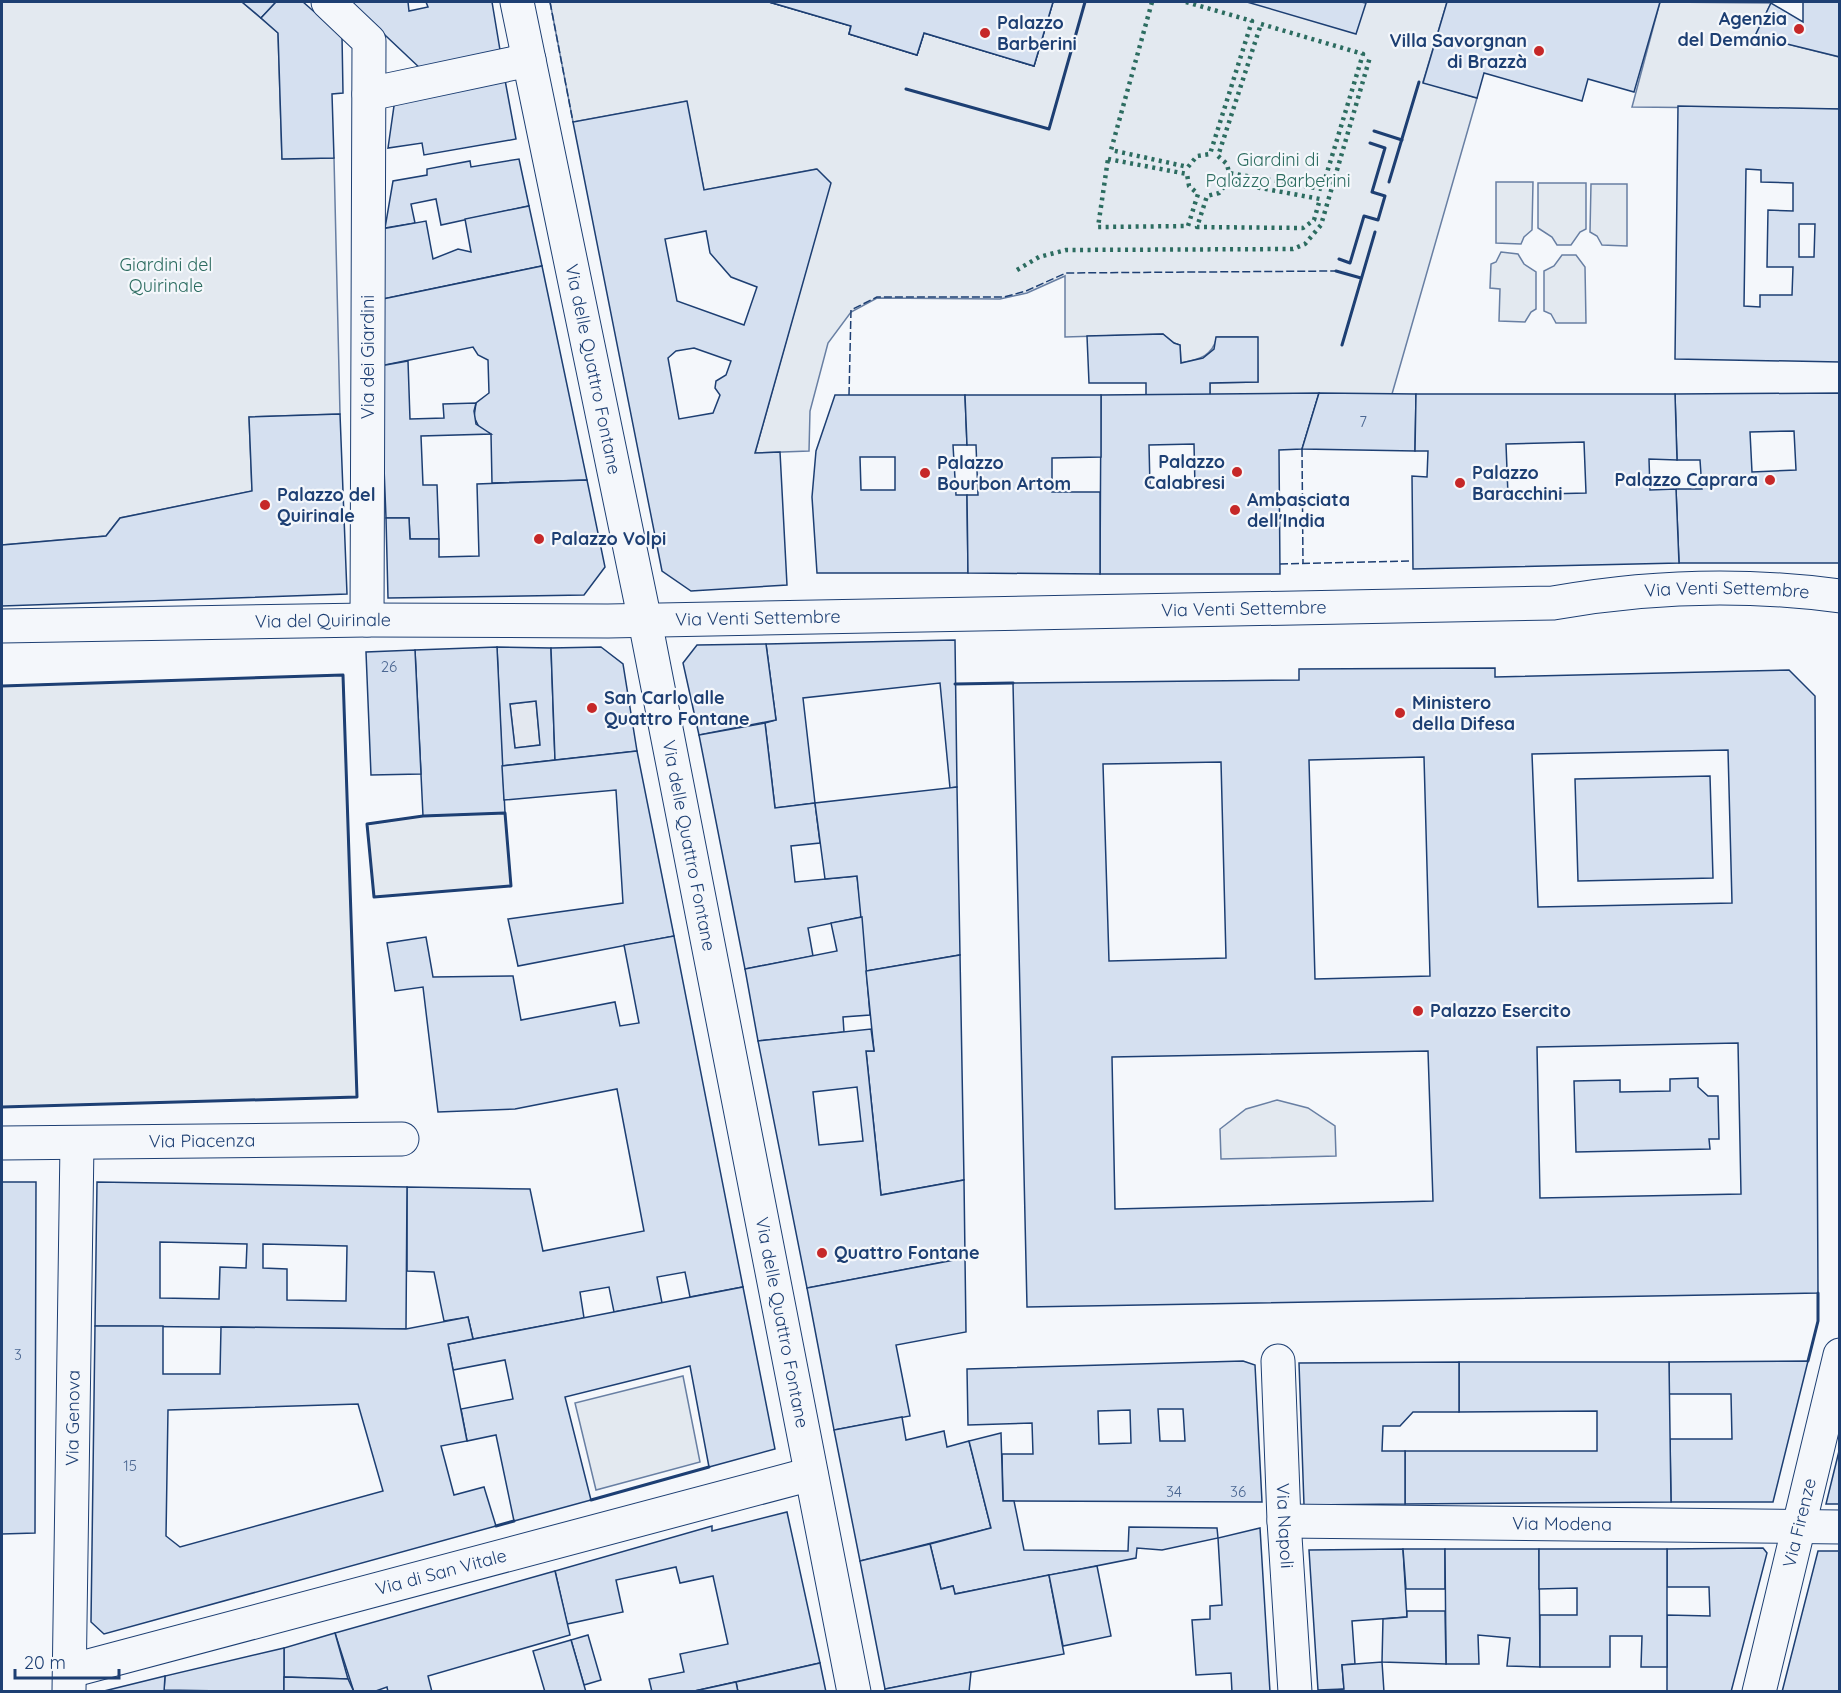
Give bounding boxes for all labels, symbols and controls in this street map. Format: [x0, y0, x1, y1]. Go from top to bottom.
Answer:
place label: Agenzia del Demanio [1677, 7, 1787, 51]
place label: Palazzo Barberini [997, 11, 1077, 55]
marker: Agenzia del Demanio [1792, 22, 1806, 36]
marker: Palazzo Barberini [978, 26, 992, 40]
place label: Villa Savorgnan di Brazzà [1390, 29, 1527, 73]
marker: Villa Savorgnan di Brazzà [1532, 44, 1546, 58]
park label: Giardini di Palazzo Barberini [1205, 148, 1351, 192]
park label: Giardini del Quirinale [120, 253, 212, 297]
street label: Via delle Quattro Fontane [560, 262, 626, 476]
street label: Via dei Giardini [356, 295, 379, 419]
house number: 7 [1359, 412, 1367, 431]
place label: Palazzo Calabresi [1144, 450, 1225, 494]
place label: Palazzo Bourbon Artom [937, 451, 1071, 495]
place label: Palazzo Baracchini [1472, 461, 1563, 505]
marker: Palazzo Calabresi [1230, 465, 1244, 479]
marker: Palazzo Bourbon Artom [918, 466, 932, 480]
place label: Palazzo Caprara [1615, 468, 1758, 491]
marker: Palazzo Caprara [1763, 473, 1777, 487]
marker: Palazzo Baracchini [1453, 476, 1467, 490]
place label: Palazzo del Quirinale [277, 483, 376, 527]
place label: Ambasciata dell'India [1247, 488, 1350, 532]
marker: Palazzo del Quirinale [258, 498, 272, 512]
marker: Ambasciata dell'India [1228, 503, 1242, 517]
place label: Palazzo Volpi [551, 527, 666, 550]
marker: Palazzo Volpi [532, 532, 546, 546]
street label: Via Venti Settembre [1643, 576, 1811, 603]
street label: Via Venti Settembre [1161, 595, 1327, 621]
street label: Via Venti Settembre [675, 605, 841, 631]
street label: Via del Quirinale [255, 608, 391, 633]
house number: 26 [381, 657, 397, 676]
place label: San Carlo alle Quattro Fontane [604, 686, 750, 730]
place label: Ministero della Difesa [1412, 691, 1515, 735]
marker: San Carlo alle Quattro Fontane [585, 701, 599, 715]
marker: Ministero della Difesa [1393, 706, 1407, 720]
street label: Via delle Quattro Fontane [658, 738, 721, 953]
place label: Palazzo Esercito [1430, 999, 1571, 1022]
marker: Palazzo Esercito [1411, 1004, 1425, 1018]
street label: Via Piacenza [149, 1128, 255, 1153]
street label: Via delle Quattro Fontane [751, 1215, 814, 1430]
place label: Quattro Fontane [834, 1241, 980, 1264]
marker: Quattro Fontane [815, 1246, 829, 1260]
house number: 3 [14, 1345, 22, 1364]
street label: Via Genova [60, 1370, 85, 1466]
house number: 15 [123, 1456, 137, 1475]
street label: Via Firenze [1777, 1476, 1821, 1570]
house number: 34 [1166, 1482, 1182, 1501]
house number: 36 [1230, 1482, 1246, 1501]
street label: Via Napoli [1272, 1483, 1299, 1569]
street label: Via Modena [1512, 1511, 1612, 1536]
street label: Via di San Vitale [373, 1543, 509, 1600]
scale bar [15, 1642, 118, 1680]
text: 20 m [24, 1651, 66, 1674]

